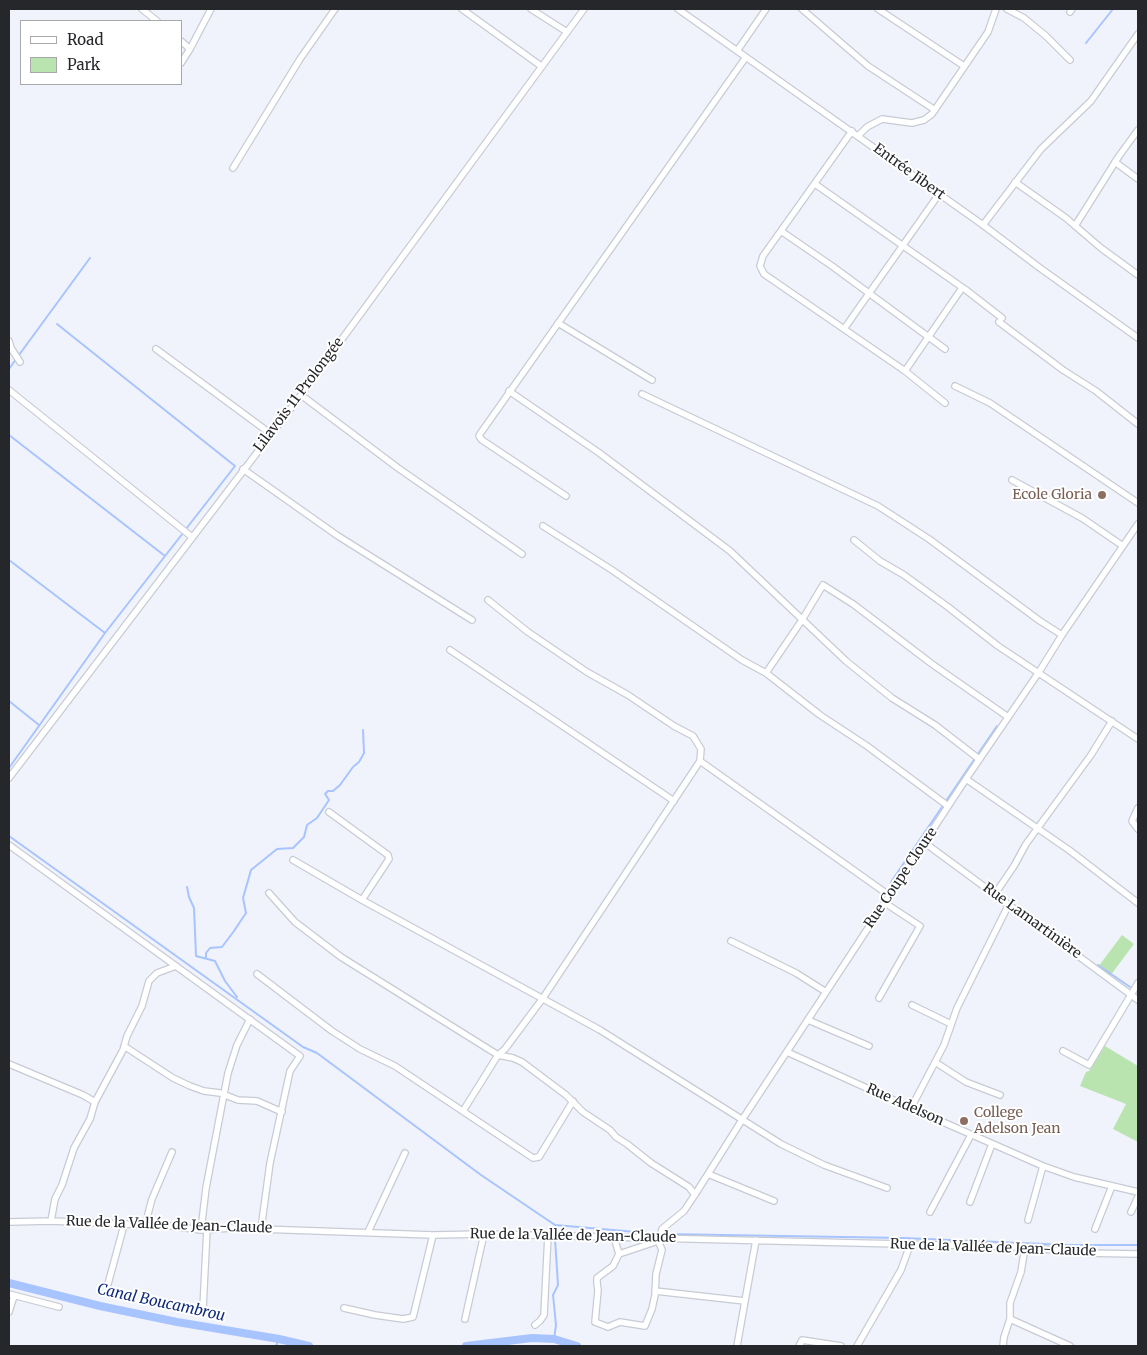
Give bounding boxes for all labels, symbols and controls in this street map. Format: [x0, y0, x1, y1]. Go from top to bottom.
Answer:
legend [20, 20, 182, 85]
text: Road [67, 30, 103, 49]
text: Park [67, 55, 100, 74]
street label: Entrée Jibert [870, 140, 948, 204]
street label: Lilavois 11 Prolongée [251, 335, 347, 455]
place label: Ecole Gloria [1012, 487, 1092, 503]
marker: Ecole Gloria [1096, 489, 1108, 501]
street label: Rue Coupe Cloure [861, 824, 941, 932]
street label: Rue Lamartinière [979, 880, 1085, 962]
street label: Rue Adelson [864, 1080, 946, 1130]
place label: College Adelson Jean [974, 1105, 1060, 1138]
marker: College Adelson Jean [958, 1115, 970, 1127]
street label: Rue de la Vallée de Jean-Claude [66, 1213, 272, 1237]
street label: Rue de la Vallée de Jean-Claude [470, 1226, 676, 1246]
street label: Rue de la Vallée de Jean-Claude [890, 1236, 1096, 1260]
water label: Canal Boucambrou [95, 1281, 227, 1325]

